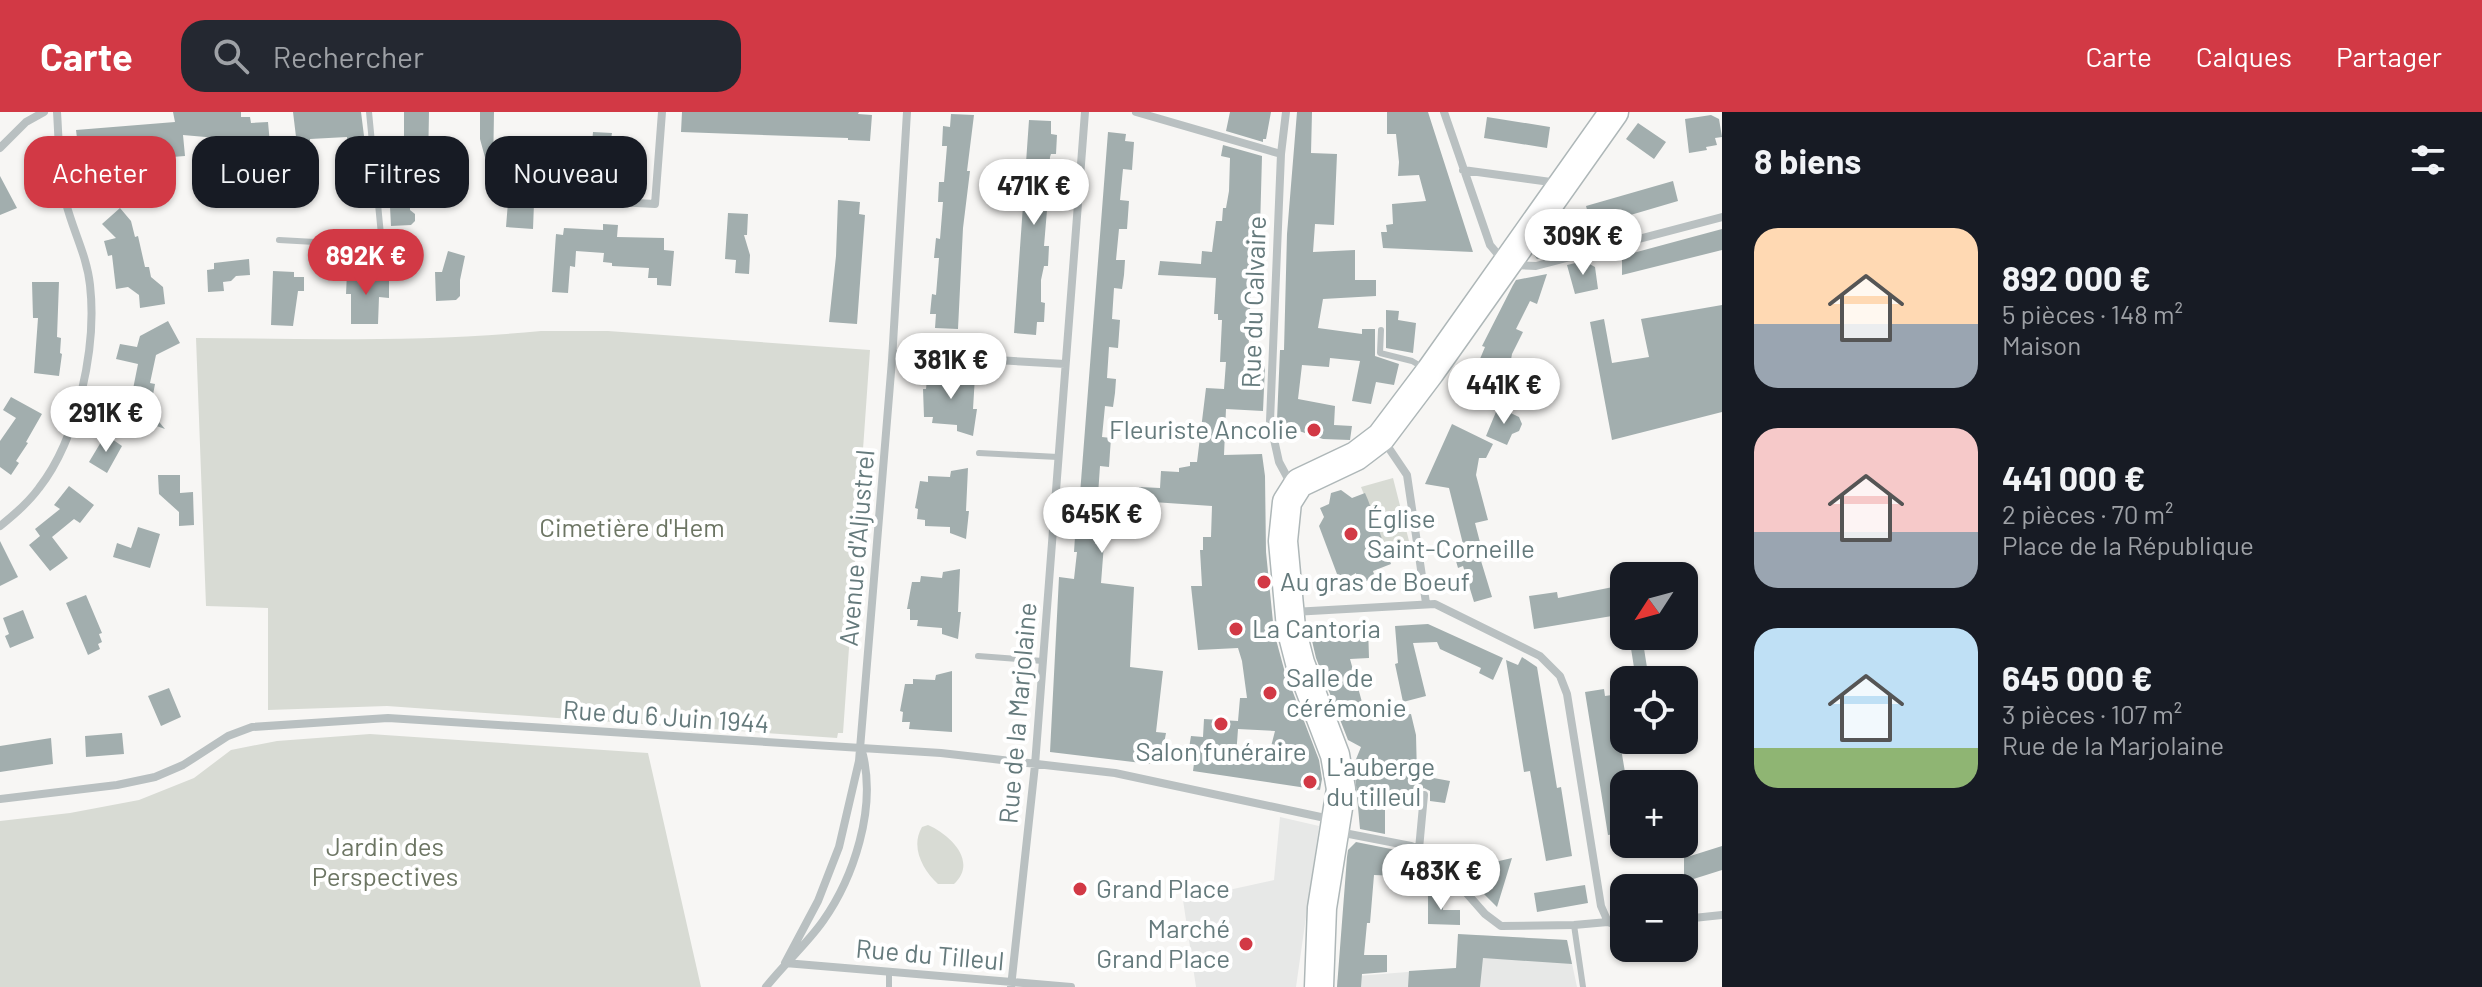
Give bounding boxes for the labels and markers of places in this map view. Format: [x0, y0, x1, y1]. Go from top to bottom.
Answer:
pin: 471K € [969, 159, 1099, 227]
pin: 309K € [1518, 209, 1648, 277]
pin: 892K € [301, 229, 431, 297]
pin: 381K € [886, 333, 1016, 401]
pin: 441K € [1439, 358, 1569, 426]
pin: 291K € [41, 386, 171, 454]
place label: Fleuriste Ancolie [1109, 413, 1298, 444]
marker: Fleuriste Ancolie [1305, 421, 1323, 439]
pin: 645K € [1037, 487, 1167, 555]
place label: Église Saint-Corneille [1367, 502, 1535, 563]
marker: Église Saint-Corneille [1342, 525, 1360, 543]
place label: Au gras de Boeuf [1280, 565, 1470, 596]
marker: Au gras de Boeuf [1255, 573, 1273, 591]
place label: La Cantoria [1252, 612, 1381, 643]
marker: La Cantoria [1227, 620, 1245, 638]
place label: Salle de cérémonie [1286, 661, 1406, 722]
marker: Salle de cérémonie [1261, 684, 1279, 702]
marker: Salon funéraire [1212, 715, 1230, 733]
place label: Salon funéraire [1135, 735, 1307, 766]
place label: L'auberge du tilleul [1326, 750, 1435, 811]
marker: L'auberge du tilleul [1301, 773, 1319, 791]
pin: 483K € [1376, 844, 1506, 912]
place label: Grand Place [1096, 872, 1230, 903]
marker: Grand Place [1071, 880, 1089, 898]
place label: Marché Grand Place [1096, 912, 1230, 973]
marker: Marché Grand Place [1237, 935, 1255, 953]

